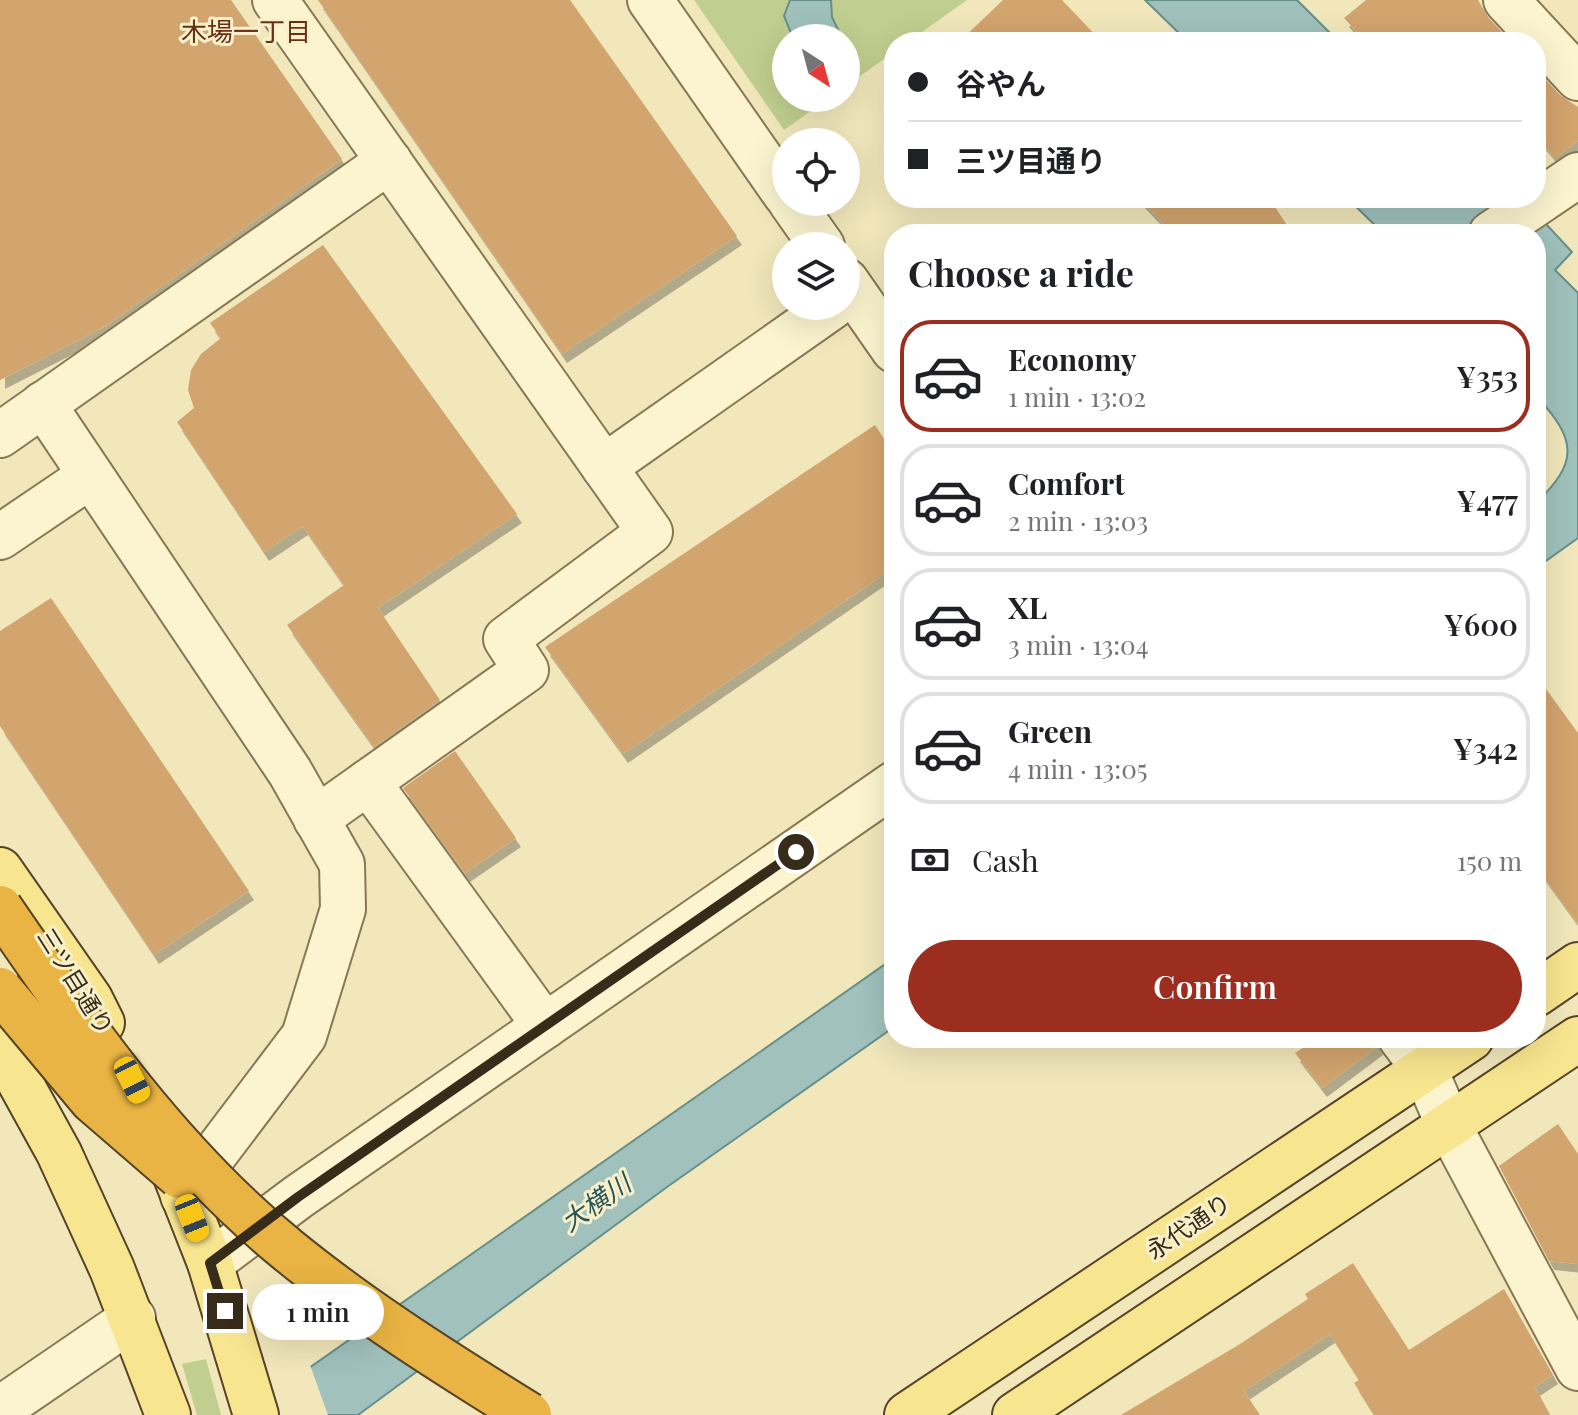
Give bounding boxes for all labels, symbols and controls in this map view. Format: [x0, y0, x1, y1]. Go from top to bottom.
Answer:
district label: 木場一丁目 [181, 13, 311, 48]
north arrow [772, 24, 860, 112]
map controls [772, 24, 860, 320]
text: 谷やん [956, 63, 1046, 103]
button: locate [772, 128, 860, 216]
text: 三ツ目通り [956, 140, 1106, 180]
button: layers [772, 232, 860, 320]
text: Choose a ride [908, 248, 1134, 296]
text: Economy [1008, 339, 1137, 379]
icon: car [912, 340, 984, 412]
text: ¥353 [1456, 356, 1518, 396]
text: 1 min · 13:02 [1008, 379, 1146, 414]
text: Comfort [1008, 463, 1125, 503]
icon: car [912, 464, 984, 536]
text: ¥477 [1457, 480, 1518, 520]
text: 2 min · 13:03 [1008, 503, 1148, 538]
text: XL [1008, 587, 1047, 627]
icon: car [912, 588, 984, 660]
text: ¥600 [1444, 604, 1518, 644]
text: 3 min · 13:04 [1008, 627, 1149, 662]
text: Green [1008, 711, 1092, 751]
icon: car [912, 712, 984, 784]
text: ¥342 [1453, 728, 1518, 768]
text: 4 min · 13:05 [1008, 751, 1148, 786]
route start [778, 834, 814, 870]
icon: cash [908, 838, 952, 882]
text: Cash [972, 840, 1039, 880]
text: 150 m [1457, 843, 1522, 878]
street label: 三ツ目通り [31, 922, 122, 1040]
button: Confirm [908, 940, 1522, 1032]
car [110, 1053, 154, 1107]
water label: 大横川 [553, 1163, 640, 1238]
street label: 永代通り [1139, 1185, 1237, 1265]
car [172, 1191, 212, 1245]
callout: 1 min [253, 1283, 385, 1339]
route end [207, 1293, 243, 1329]
text: 1 min [286, 1294, 350, 1329]

